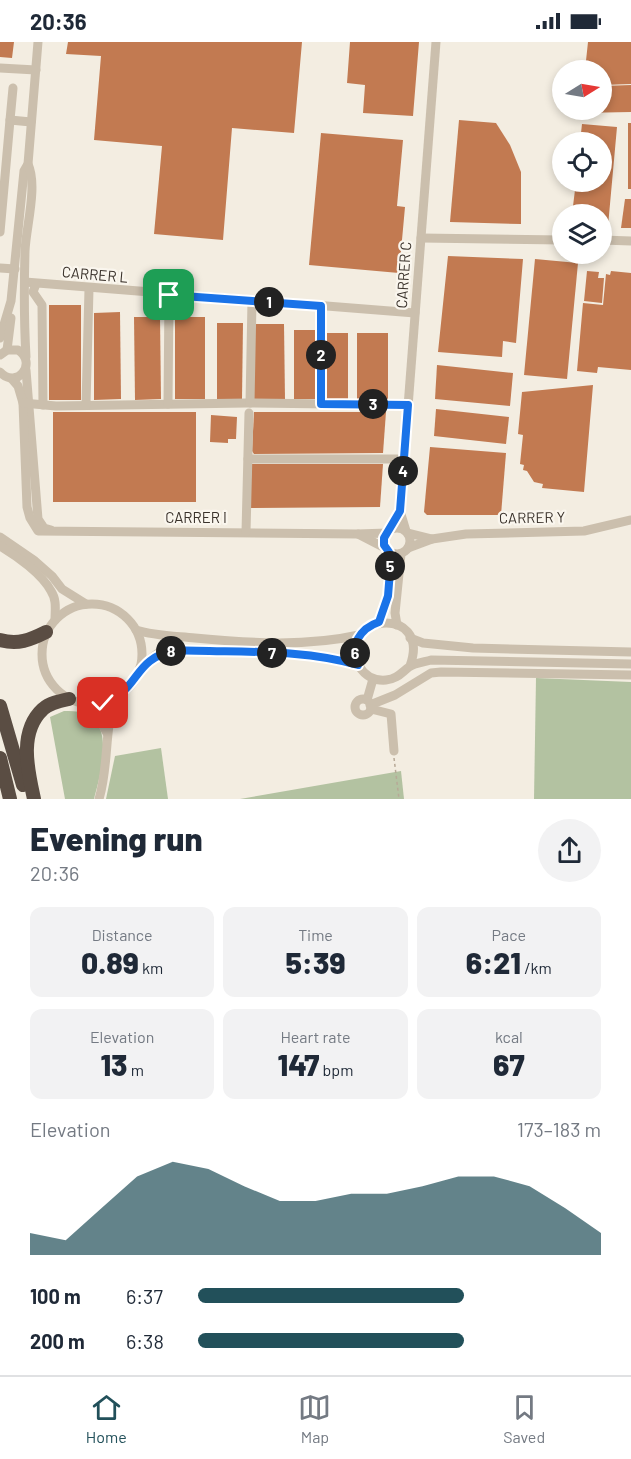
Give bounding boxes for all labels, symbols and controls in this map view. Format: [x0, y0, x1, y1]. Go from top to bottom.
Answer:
text: 20:36 [30, 8, 87, 34]
north arrow [552, 60, 612, 120]
map controls [552, 60, 612, 264]
button: locate [552, 132, 612, 192]
button: layers [552, 204, 612, 264]
street label: CARRER C [392, 241, 414, 309]
street label: CARRER L [61, 262, 129, 286]
pin [143, 269, 194, 320]
icon: arrive [152, 278, 185, 311]
pin: 1 [254, 287, 284, 317]
text: 1 [266, 292, 272, 311]
pin: 2 [306, 340, 336, 370]
text: 2 [317, 345, 325, 364]
pin: 3 [358, 389, 388, 419]
text: 3 [369, 394, 377, 413]
pin: 4 [388, 456, 418, 486]
text: 4 [398, 461, 408, 480]
street label: CARRER Y [499, 507, 565, 527]
street label: CARRER I [165, 508, 227, 526]
pin: 5 [375, 551, 405, 581]
text: 5 [386, 556, 394, 575]
pin: 8 [156, 636, 186, 666]
pin: 7 [257, 638, 287, 668]
pin: 6 [340, 638, 370, 668]
text: 8 [167, 641, 175, 660]
text: 7 [268, 643, 276, 662]
text: 6 [351, 643, 359, 662]
pin [77, 677, 128, 728]
icon: check [86, 686, 119, 719]
text: Evening run [30, 818, 203, 858]
button: share [538, 819, 601, 882]
text: 20:36 [30, 861, 79, 885]
text: Distance [92, 925, 153, 944]
text: Time [298, 925, 333, 944]
text: Pace [492, 925, 526, 944]
text: 0.89 [81, 944, 139, 980]
text: 5:39 [285, 944, 346, 980]
text: 6:21 [466, 944, 521, 980]
text: km [139, 958, 163, 977]
text: /km [521, 958, 552, 977]
text: Elevation [90, 1027, 154, 1046]
text: Heart rate [280, 1027, 351, 1046]
text: kcal [495, 1027, 523, 1046]
text: 13 [100, 1046, 127, 1082]
text: 147 [278, 1046, 319, 1082]
text: 67 [493, 1046, 525, 1082]
text: m [127, 1060, 144, 1079]
text: bpm [319, 1060, 353, 1079]
text: Elevation [30, 1117, 111, 1141]
text: 173–183 m [517, 1117, 601, 1141]
text: 100 m [30, 1284, 81, 1308]
text: 6:37 [126, 1284, 163, 1308]
text: 200 m [30, 1329, 85, 1353]
text: 6:38 [126, 1329, 164, 1353]
tab: Home [86, 1391, 127, 1446]
tab: Map [298, 1391, 331, 1446]
tab: Saved [503, 1391, 545, 1446]

